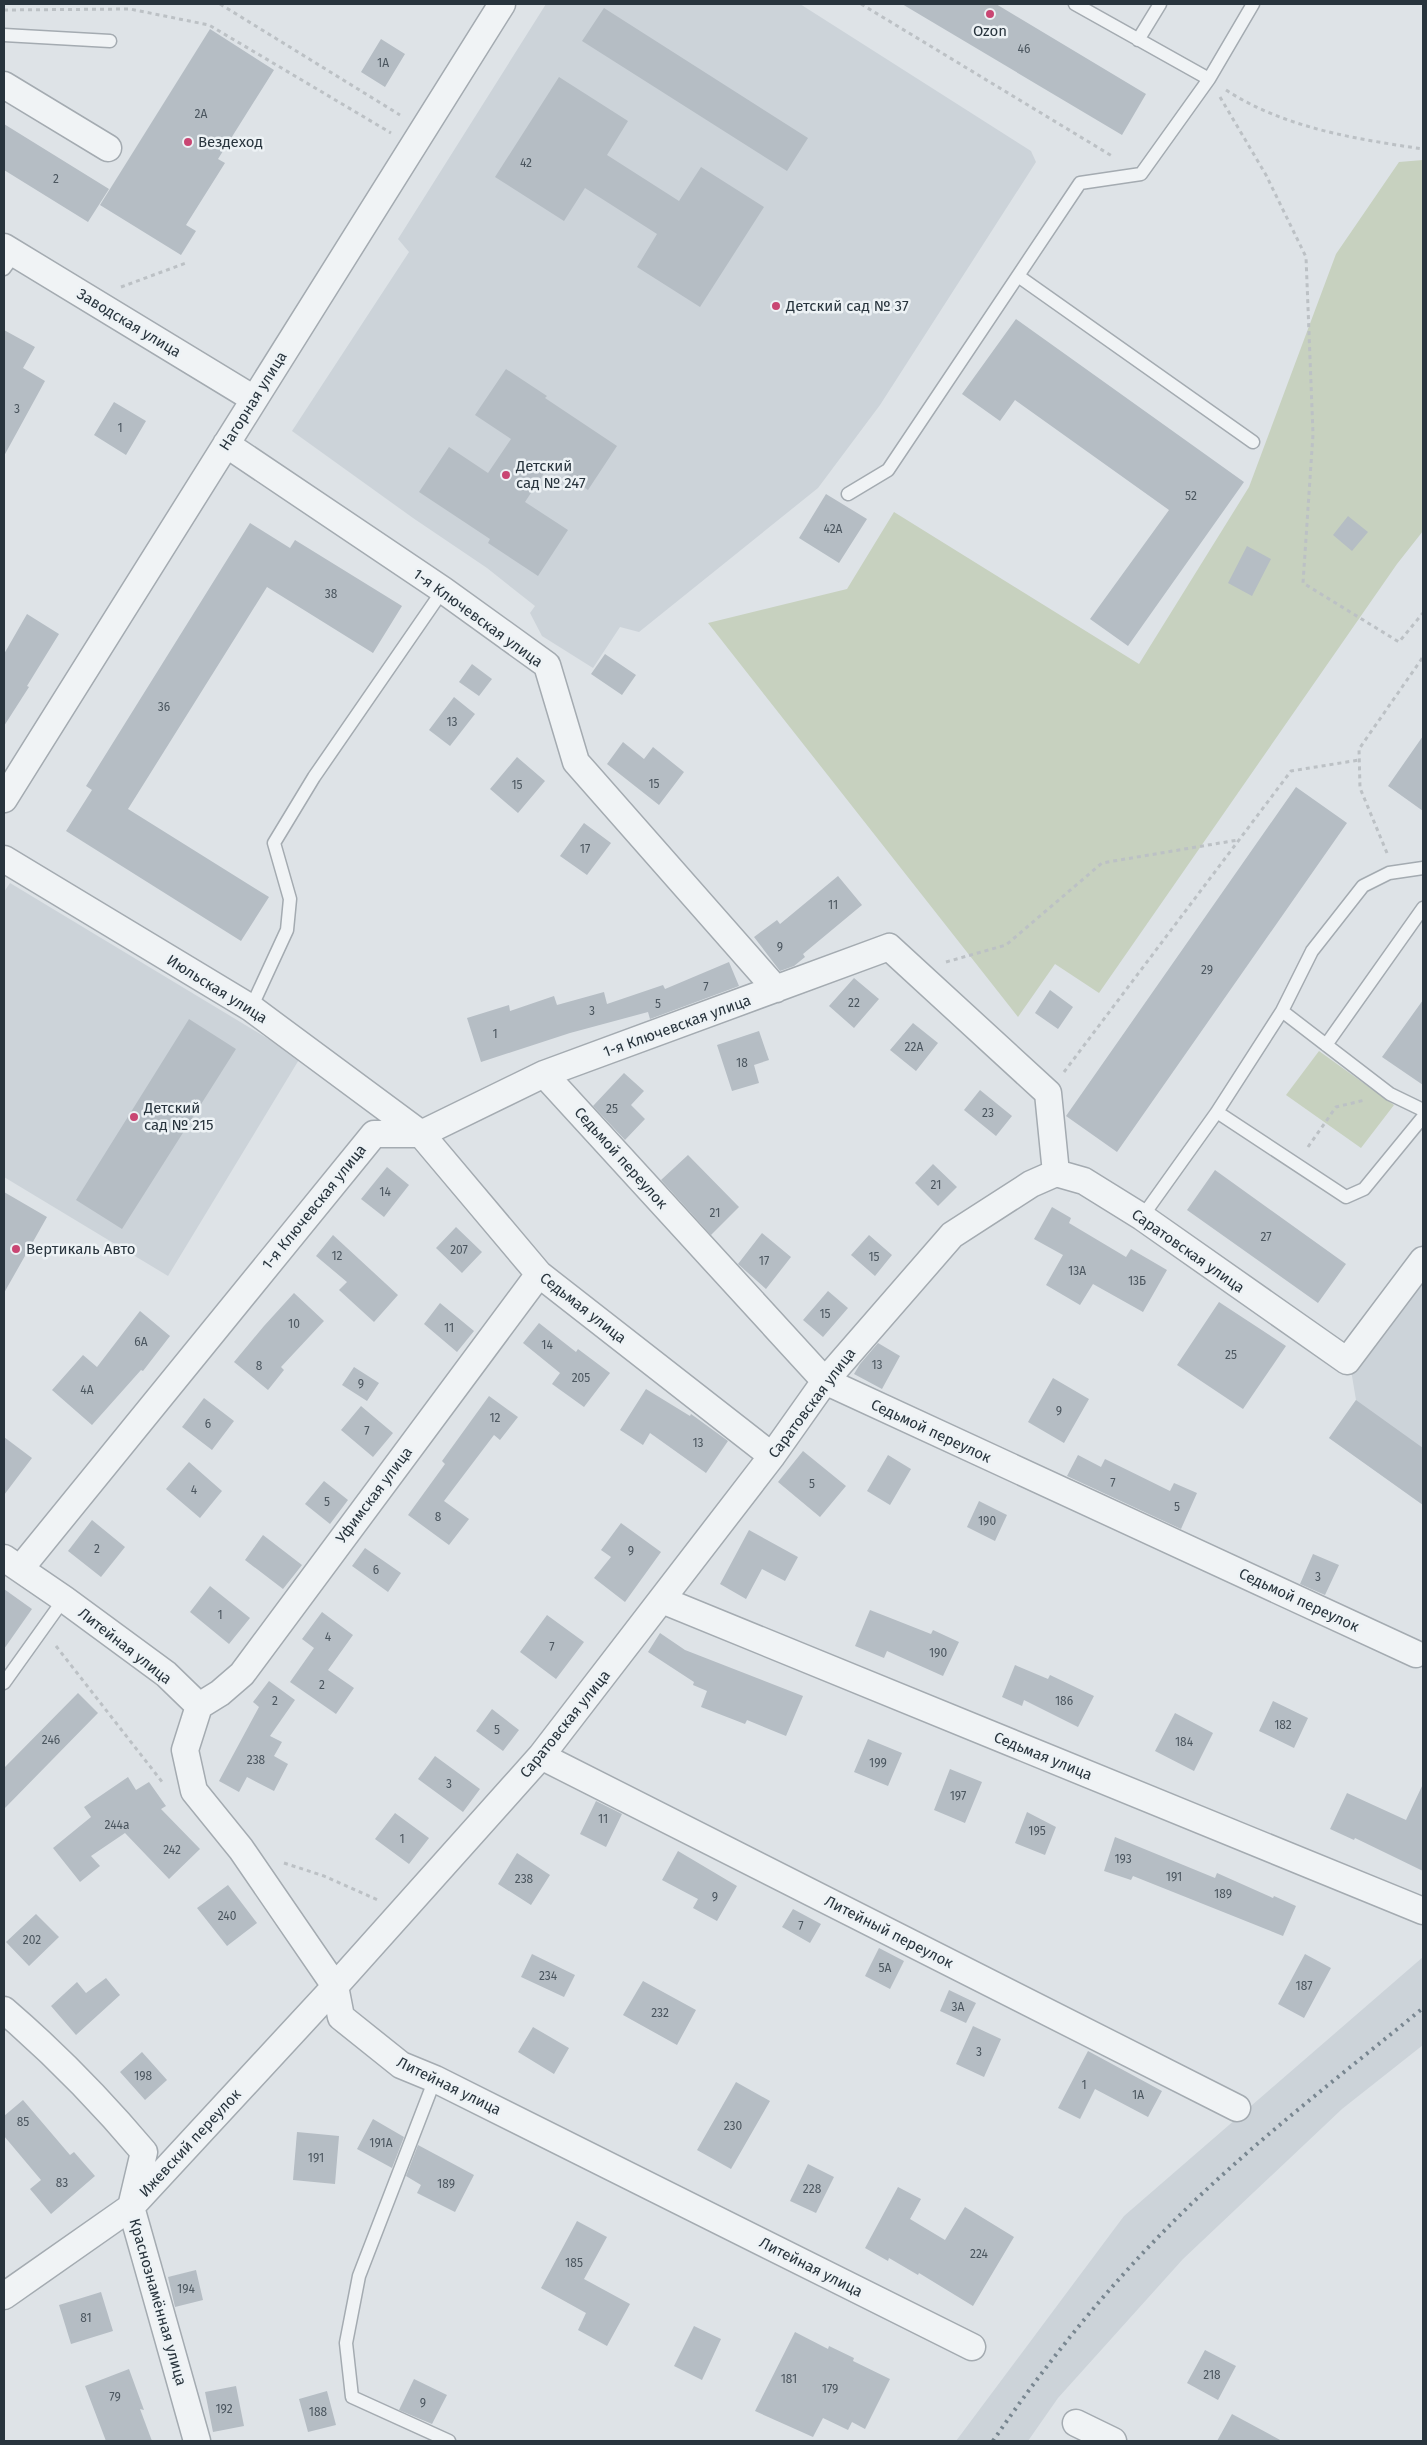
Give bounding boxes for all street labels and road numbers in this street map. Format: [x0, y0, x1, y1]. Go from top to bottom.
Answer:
street label: Заводская улица [74, 285, 184, 361]
street label: Нагорная улица [215, 348, 291, 454]
street label: 1-я Ключевская улица [410, 565, 546, 671]
street label: Июльская улица [163, 951, 271, 1027]
street label: 1-я Ключевская улица [601, 991, 753, 1061]
street label: Седьмой переулок [571, 1103, 671, 1213]
street label: 1-я Ключевская улица [258, 1141, 370, 1273]
street label: Саратовская улица [1128, 1205, 1248, 1297]
street label: Седьмая улица [536, 1269, 630, 1347]
street label: Саратовская улица [765, 1344, 859, 1462]
street label: Седьмой переулок [868, 1395, 994, 1467]
street label: Уфимская улица [332, 1443, 416, 1547]
street label: Седьмой переулок [1236, 1564, 1362, 1636]
street label: Литейная улица [75, 1604, 175, 1688]
street label: Саратовская улица [516, 1666, 614, 1782]
street label: Седьмая улица [991, 1728, 1095, 1784]
street label: Литейный переулок [822, 1892, 956, 1972]
street label: Литейная улица [394, 2053, 504, 2119]
street label: Ижевский переулок [135, 2085, 245, 2201]
street label: Краснознамённая улица [126, 2216, 190, 2388]
street label: Литейная улица [756, 2233, 866, 2301]

